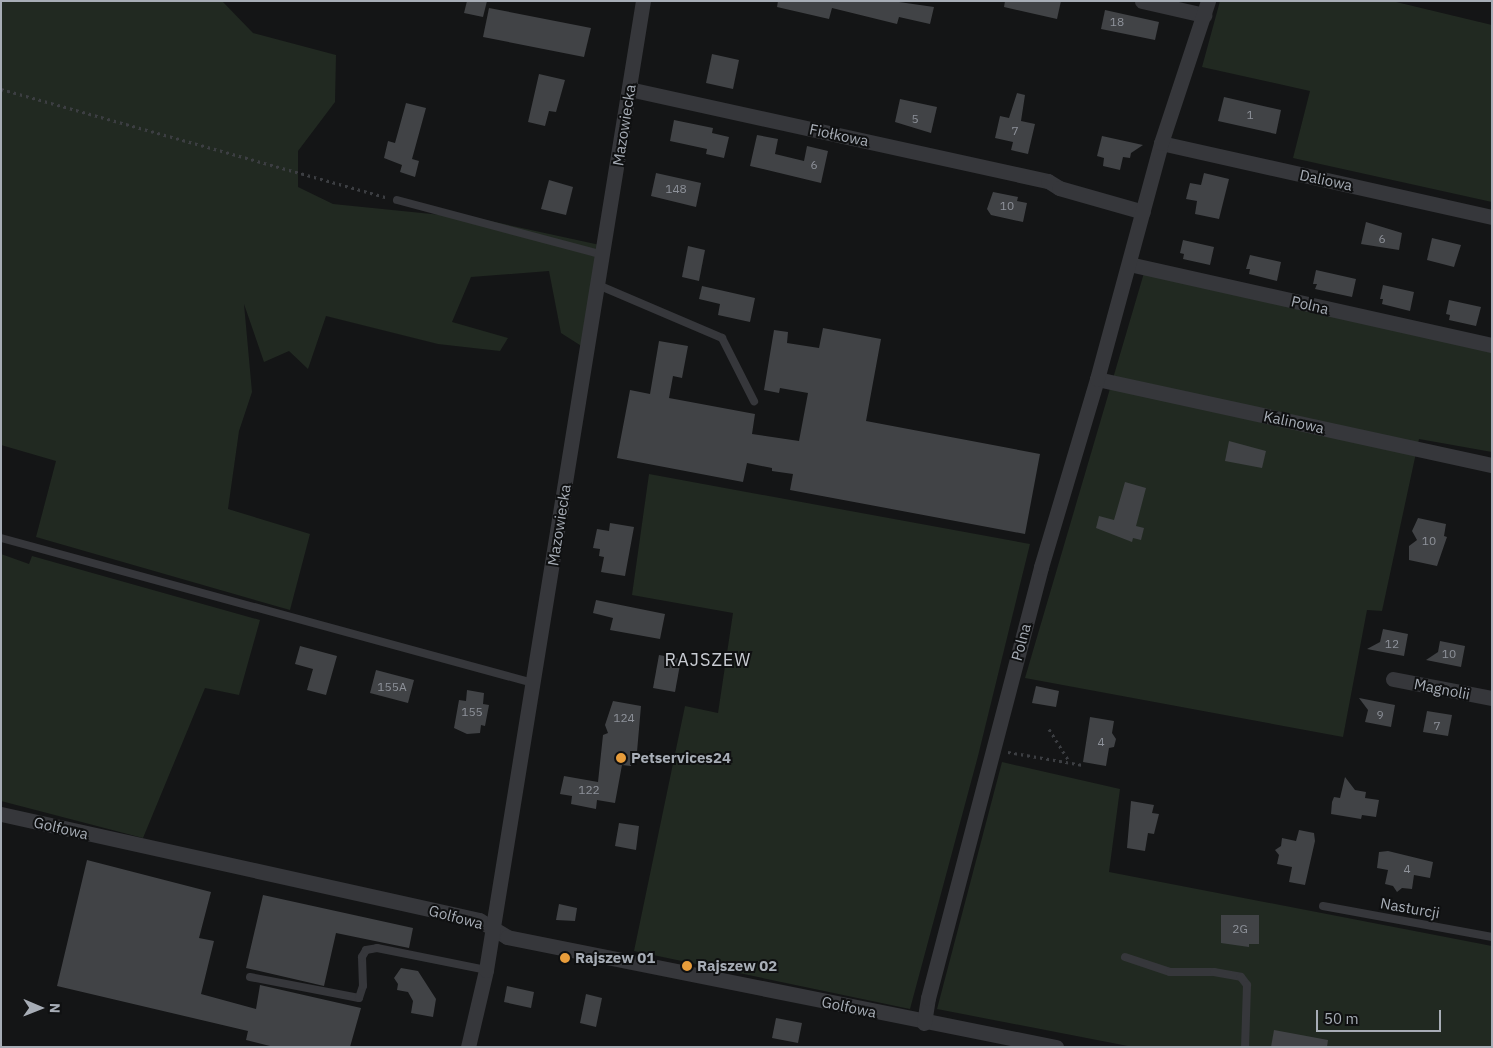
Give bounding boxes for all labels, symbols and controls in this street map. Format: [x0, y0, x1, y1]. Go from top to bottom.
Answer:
house number: 18 [1110, 15, 1124, 29]
street label: Mazowiecka [609, 83, 639, 167]
house number: 1 [1246, 108, 1254, 122]
house number: 5 [911, 112, 919, 126]
street label: Fiołkowa [808, 120, 870, 150]
house number: 7 [1011, 124, 1019, 138]
house number: 6 [810, 158, 818, 172]
street label: Daliowa [1298, 166, 1354, 194]
house number: 148 [665, 182, 687, 196]
house number: 10 [1000, 199, 1014, 213]
house number: 6 [1378, 232, 1386, 246]
street label: Polna [1290, 292, 1330, 318]
street label: Kalinowa [1262, 407, 1326, 437]
street label: Mazowiecka [544, 483, 574, 567]
house number: 10 [1422, 534, 1436, 548]
street label: Polna [1007, 621, 1035, 663]
house number: 12 [1385, 637, 1399, 651]
house number: 10 [1442, 647, 1456, 661]
district label: RAJSZEW [664, 649, 752, 671]
street label: Magnolii [1412, 675, 1472, 703]
house number: 155A [377, 680, 407, 694]
house number: 155 [461, 705, 483, 719]
house number: 9 [1376, 708, 1384, 722]
house number: 124 [613, 711, 635, 725]
house number: 7 [1433, 719, 1441, 733]
house number: 4 [1097, 735, 1105, 749]
place label: Petservices24 [631, 749, 731, 767]
marker: Petservices24 [615, 752, 627, 764]
house number: 122 [578, 783, 600, 797]
street label: Golfowa [32, 813, 90, 843]
house number: 4 [1403, 862, 1411, 876]
street label: Nasturcji [1379, 894, 1441, 922]
street label: Golfowa [427, 901, 485, 933]
house number: 2G [1232, 922, 1248, 936]
place label: Rajszew 01 [575, 949, 655, 967]
marker: Rajszew 01 [559, 952, 571, 964]
place label: Rajszew 02 [697, 957, 777, 975]
marker: Rajszew 02 [681, 960, 693, 972]
north arrow [15, 983, 65, 1033]
street label: Golfowa [820, 992, 878, 1022]
scale bar [1318, 1000, 1443, 1032]
text: N [46, 1003, 64, 1013]
text: 50 m [1324, 1009, 1359, 1028]

